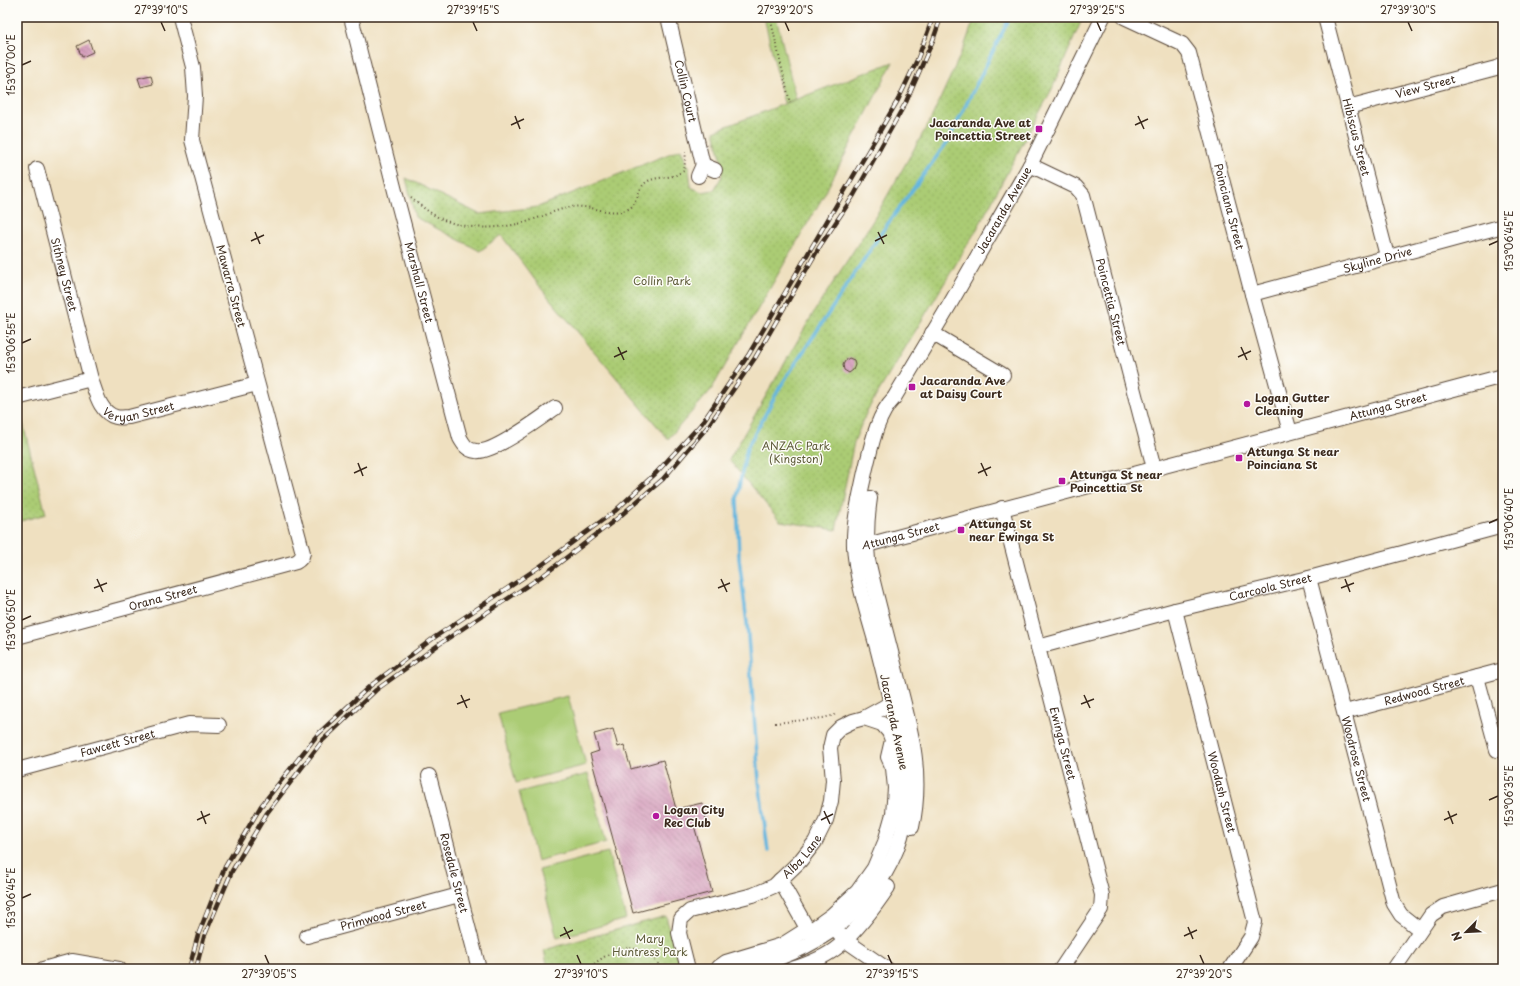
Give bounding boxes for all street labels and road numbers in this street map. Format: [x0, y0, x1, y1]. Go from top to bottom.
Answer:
street label: Collin Court [670, 58, 702, 124]
street label: View Street [1393, 70, 1458, 102]
street label: Hibiscus Street [1338, 96, 1375, 178]
street label: Poinciana Street [1210, 161, 1249, 252]
street label: Jacaranda Avenue [972, 163, 1035, 257]
street label: Sithney Street [47, 236, 82, 314]
street label: Marshall Street [401, 240, 438, 325]
street label: Skyline Drive [1341, 242, 1414, 277]
street label: Mawarra Street [212, 243, 251, 330]
street label: Poincettia Street [1092, 256, 1131, 347]
street label: Attunga Street [1347, 388, 1429, 424]
street label: Veryan Street [99, 397, 176, 426]
street label: Attunga Street [862, 517, 942, 553]
street label: Carcoola Street [1227, 569, 1314, 605]
street label: Orana Street [127, 580, 199, 615]
street label: Redwood Street [1382, 671, 1467, 709]
street label: Jacaranda Avenue [876, 672, 913, 772]
street label: Ewinga Street [1046, 705, 1081, 782]
street label: Woodrose Street [1337, 714, 1376, 804]
street label: Fawcett Street [78, 724, 157, 761]
street label: Woodash Street [1204, 750, 1241, 835]
street label: Rosedale Street [436, 831, 473, 915]
street label: Alba Lane [778, 831, 825, 882]
street label: Primwood Street [338, 895, 429, 935]

